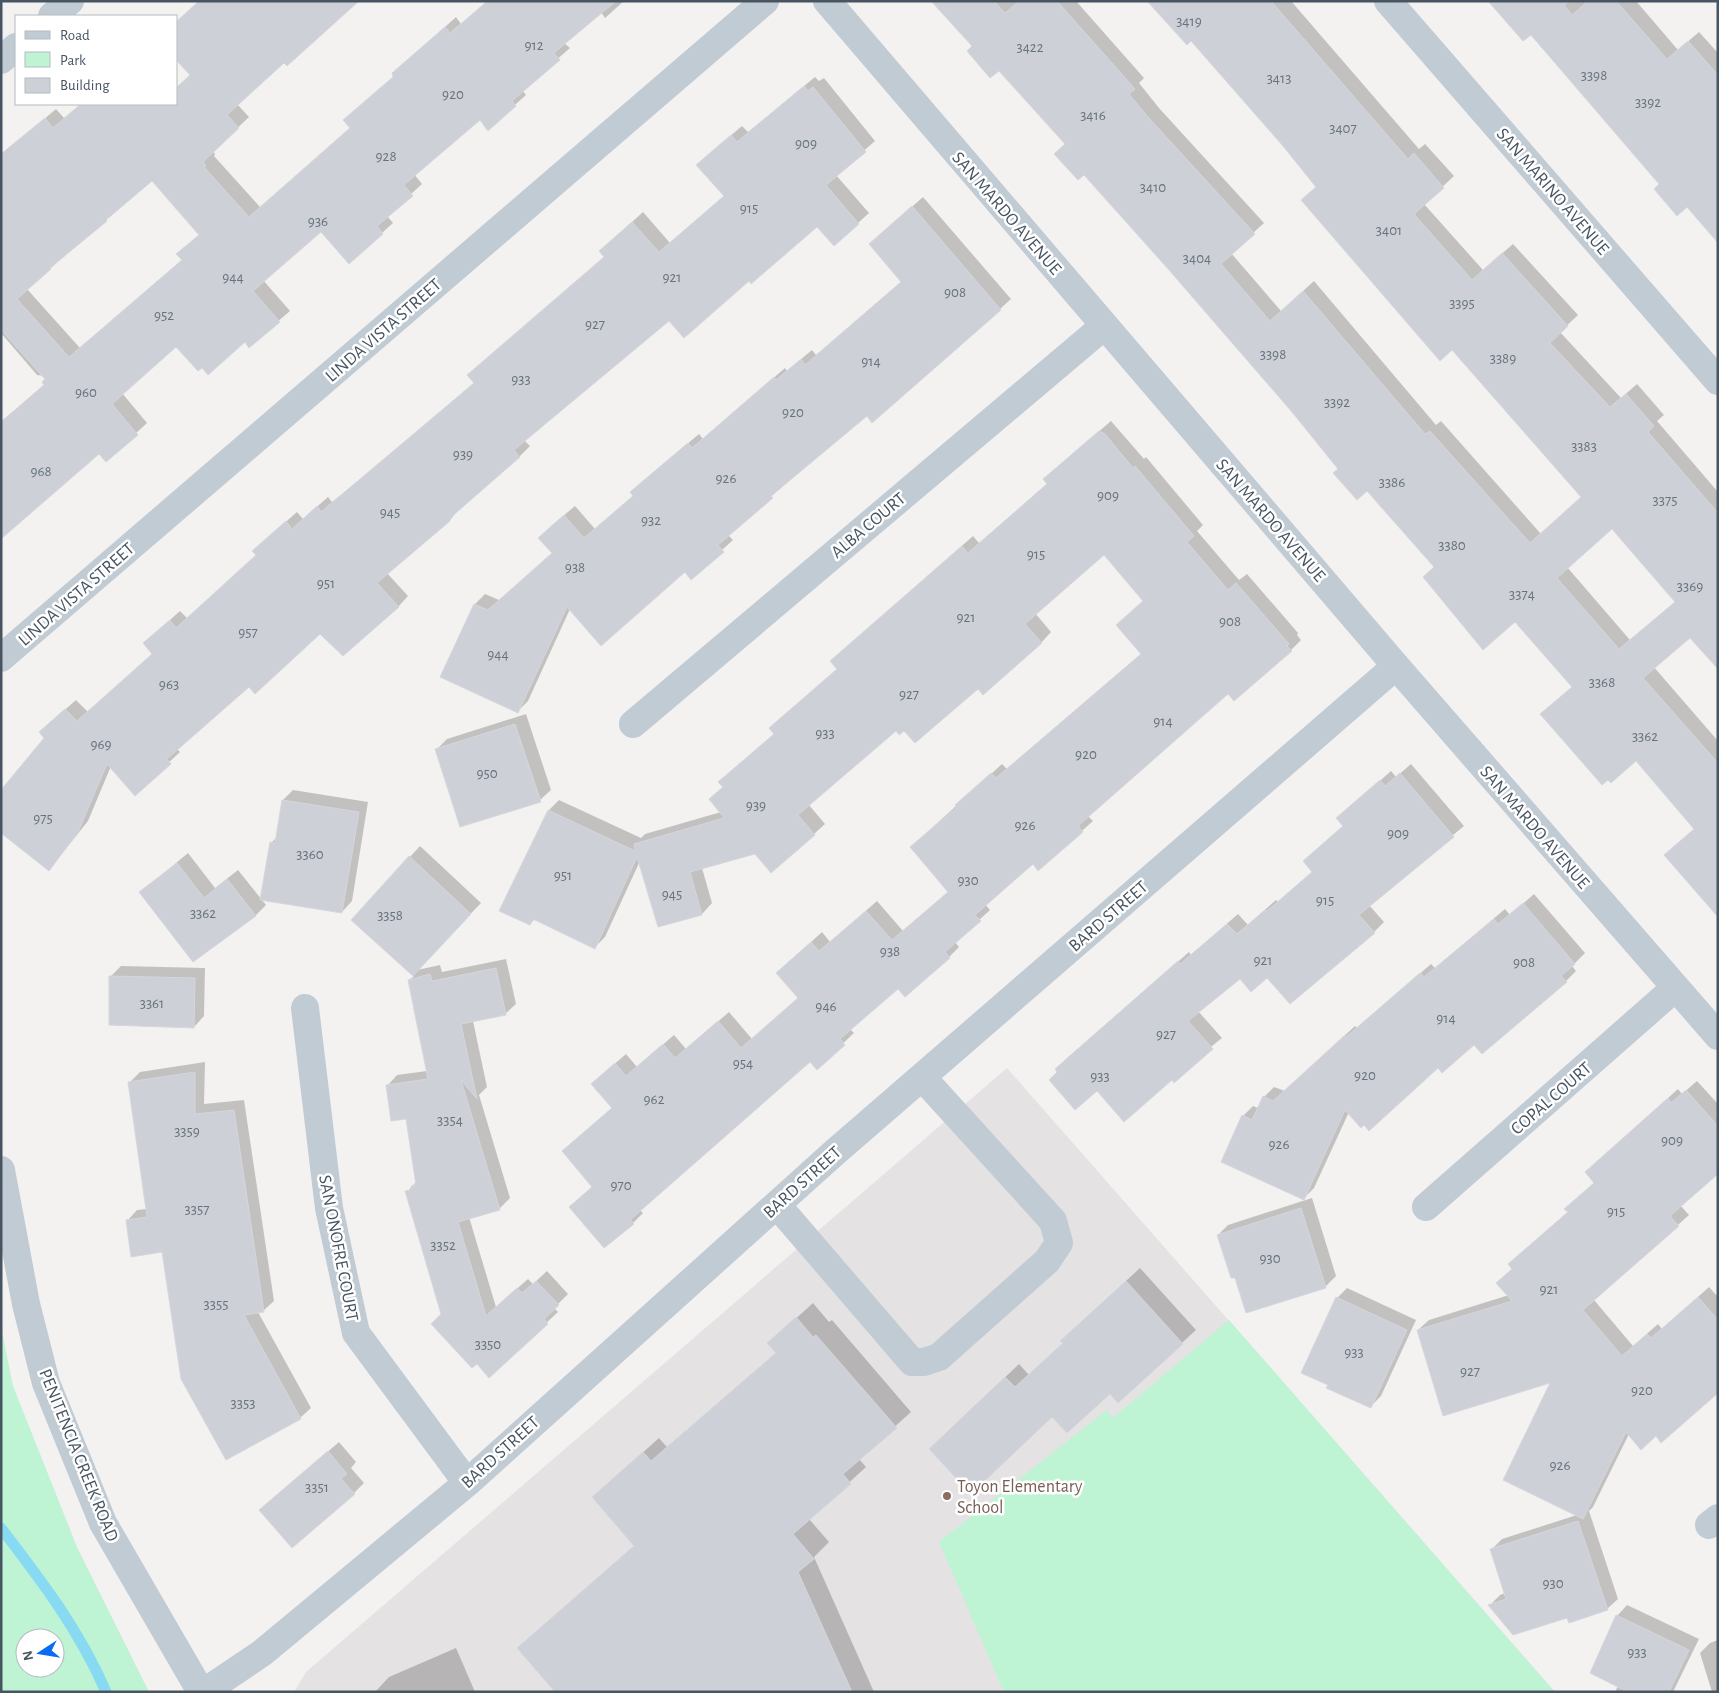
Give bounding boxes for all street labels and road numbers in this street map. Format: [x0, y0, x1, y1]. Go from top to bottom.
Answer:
street label: SAN MARINO AVENUE [1493, 125, 1612, 259]
street label: SAN MARDO AVENUE [948, 149, 1064, 279]
street label: LINDA VISTA STREET [322, 276, 445, 386]
street label: SAN MARDO AVENUE [1212, 456, 1328, 586]
street label: ALBA COURT [828, 489, 909, 562]
street label: LINDA VISTA STREET [15, 540, 138, 650]
street label: SAN MARDO AVENUE [1476, 763, 1592, 893]
street label: BARD STREET [1066, 878, 1152, 956]
street label: COPAL COURT [1508, 1059, 1596, 1138]
street label: BARD STREET [760, 1143, 845, 1222]
street label: SAN ONOFRE COURT [315, 1174, 361, 1323]
street label: PENITENCIA CREEK ROAD [35, 1366, 121, 1544]
street label: BARD STREET [458, 1413, 543, 1492]

